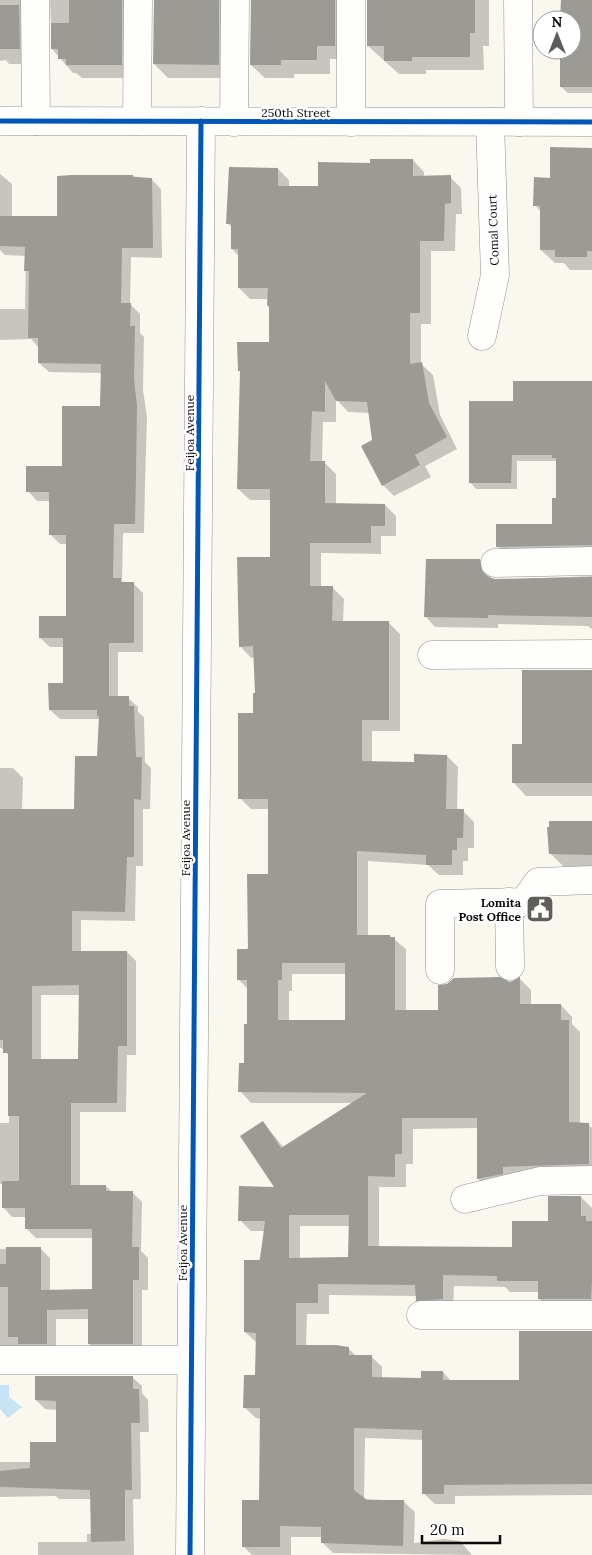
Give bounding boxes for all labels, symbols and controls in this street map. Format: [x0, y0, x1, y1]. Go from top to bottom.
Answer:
north arrow [532, 10, 582, 60]
text: N [552, 13, 563, 31]
street label: 250th Street [261, 105, 331, 120]
street label: Comal Court [484, 194, 502, 266]
street label: Feijoa Avenue [182, 394, 197, 471]
street label: Feijoa Avenue [178, 799, 193, 876]
public building icon: Lomita Post Office [525, 894, 555, 924]
place label: Lomita Post Office [458, 895, 522, 924]
street label: Feijoa Avenue [175, 1204, 190, 1281]
scale bar [422, 1512, 500, 1544]
text: 20 m [430, 1520, 465, 1539]

